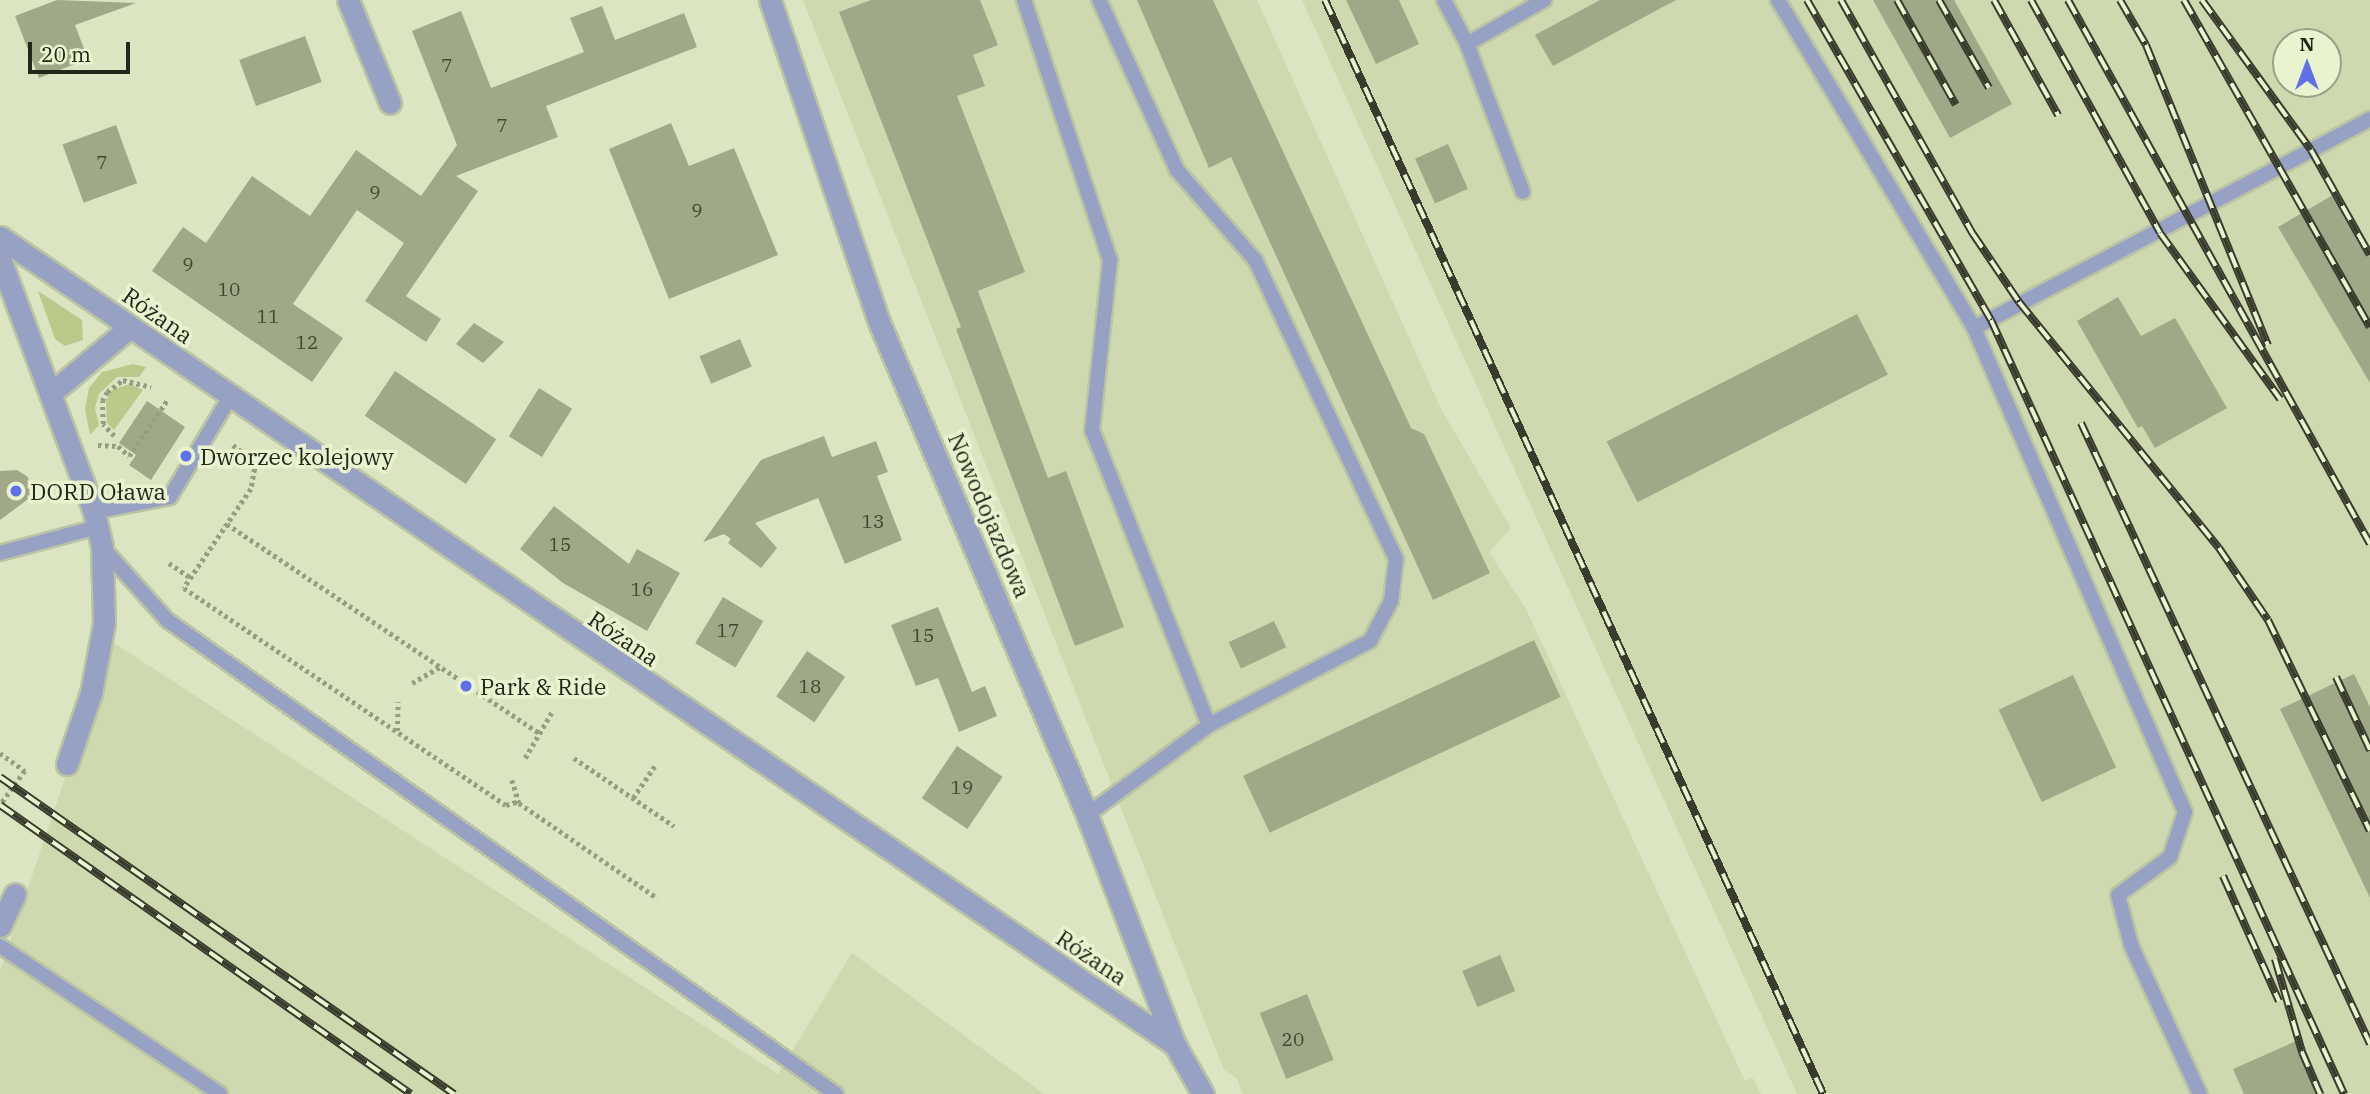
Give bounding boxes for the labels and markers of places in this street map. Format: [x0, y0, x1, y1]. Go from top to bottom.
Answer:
place label: Dworzec kolejowy [200, 442, 394, 470]
marker: Dworzec kolejowy [178, 448, 194, 464]
place label: DORD Oława [30, 477, 166, 505]
marker: DORD Oława [8, 483, 24, 499]
place label: Park & Ride [480, 672, 606, 700]
marker: Park & Ride [458, 678, 474, 694]

